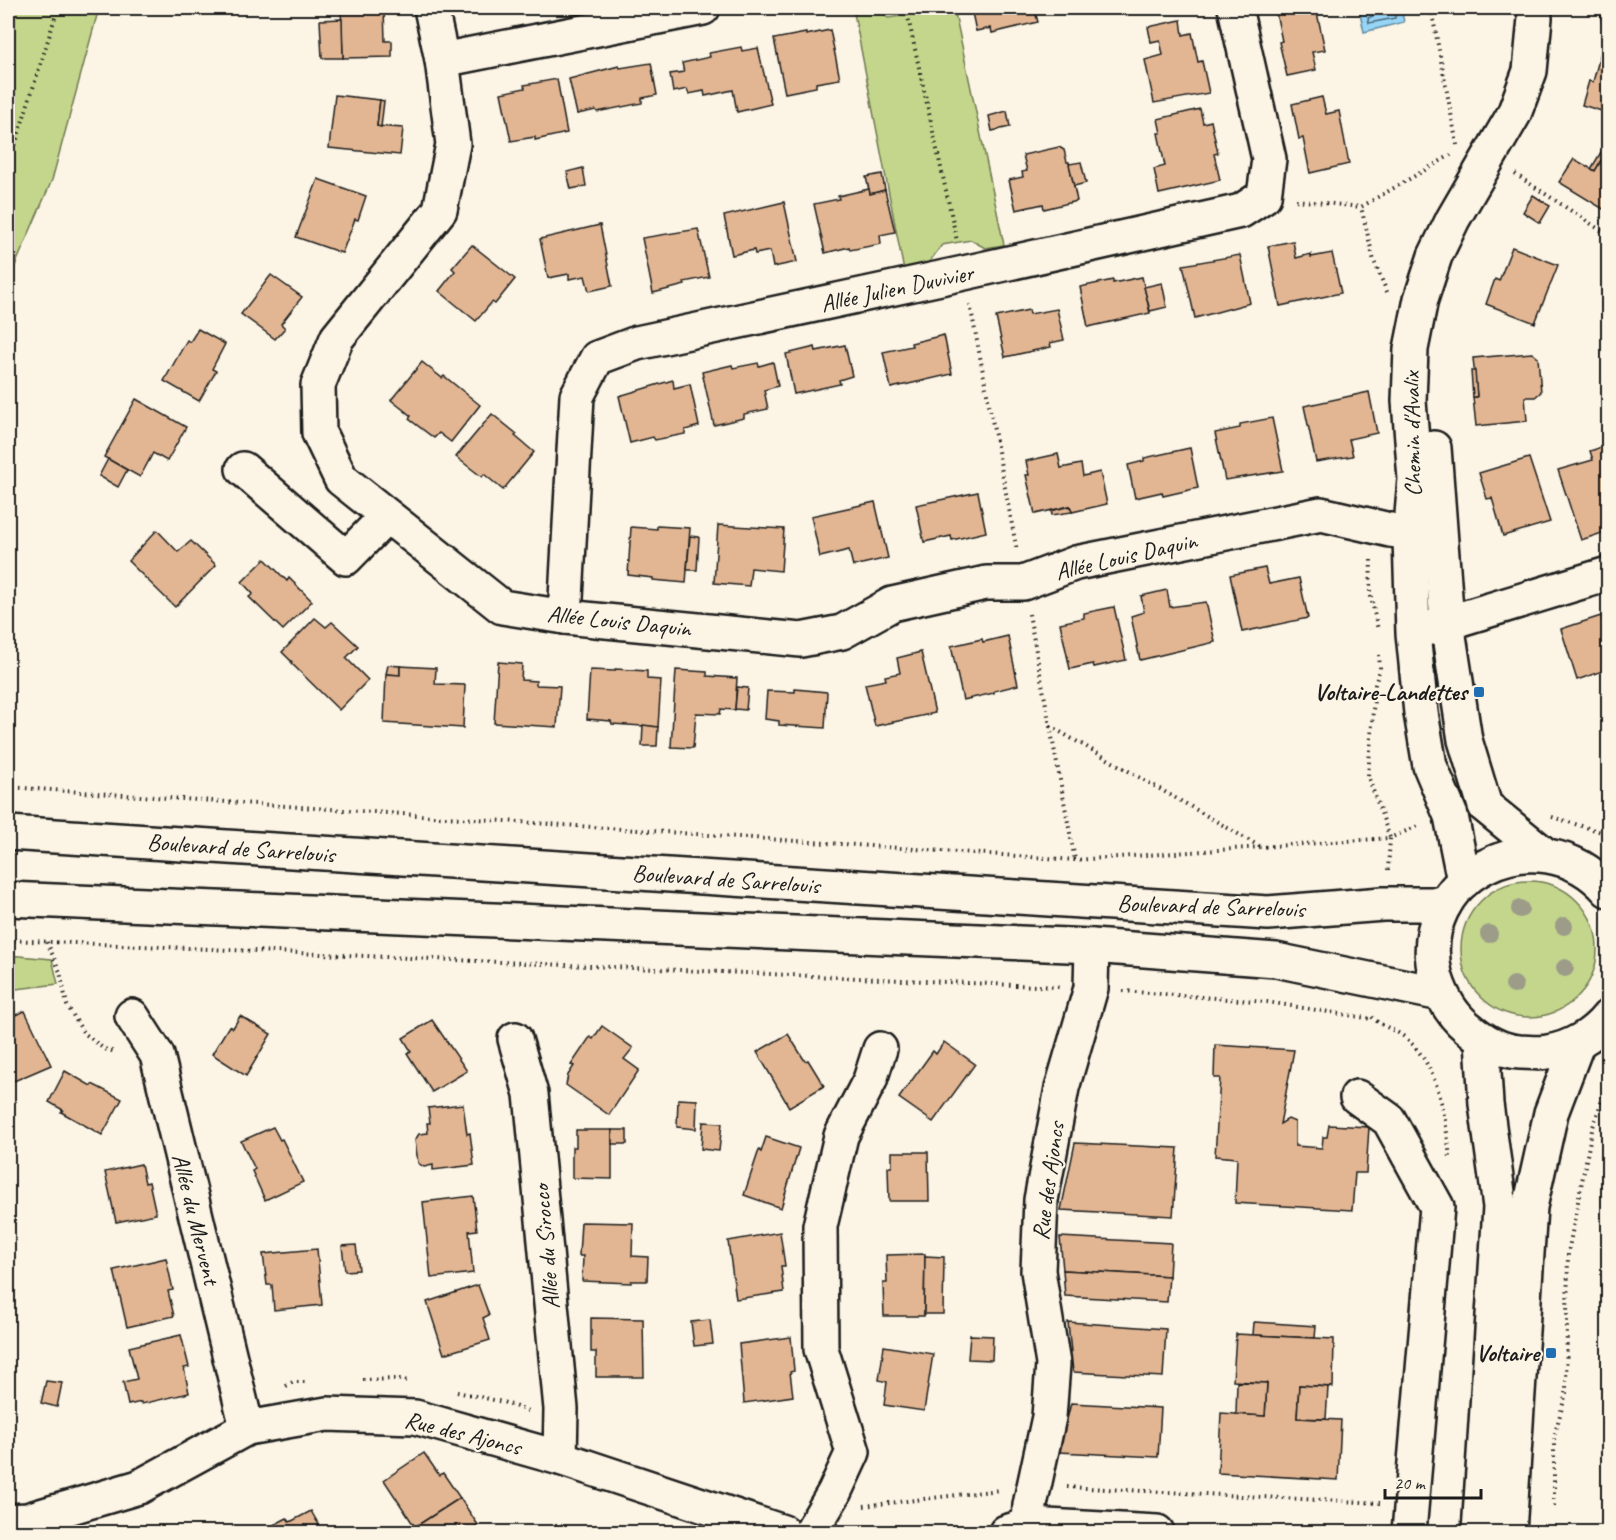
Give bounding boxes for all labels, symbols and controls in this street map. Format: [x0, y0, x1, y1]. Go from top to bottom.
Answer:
street label: Allée Julien Duvivier [818, 257, 978, 319]
street label: Chemin d'Avalix [1396, 369, 1428, 497]
street label: Allée Louis Daquin [1052, 525, 1201, 587]
street label: Allée Louis Daquin [546, 599, 694, 644]
place label: Voltaire-Landettes [1314, 677, 1470, 707]
marker: Voltaire-Landettes [1472, 685, 1486, 699]
street label: Boulevard de Sarrelouis [146, 826, 337, 870]
street label: Boulevard de Sarrelouis [631, 857, 822, 901]
street label: Boulevard de Sarrelouis [1117, 888, 1307, 924]
street label: Rue des Ajoncs [1025, 1118, 1071, 1242]
street label: Allée du Mervent [165, 1150, 227, 1290]
street label: Allée du Sirocco [525, 1181, 566, 1311]
place label: Voltaire [1476, 1338, 1541, 1368]
marker: Voltaire [1544, 1346, 1558, 1360]
street label: Rue des Ajoncs [402, 1404, 526, 1462]
scale bar [1385, 1462, 1481, 1500]
text: 20 m [1394, 1472, 1427, 1494]

